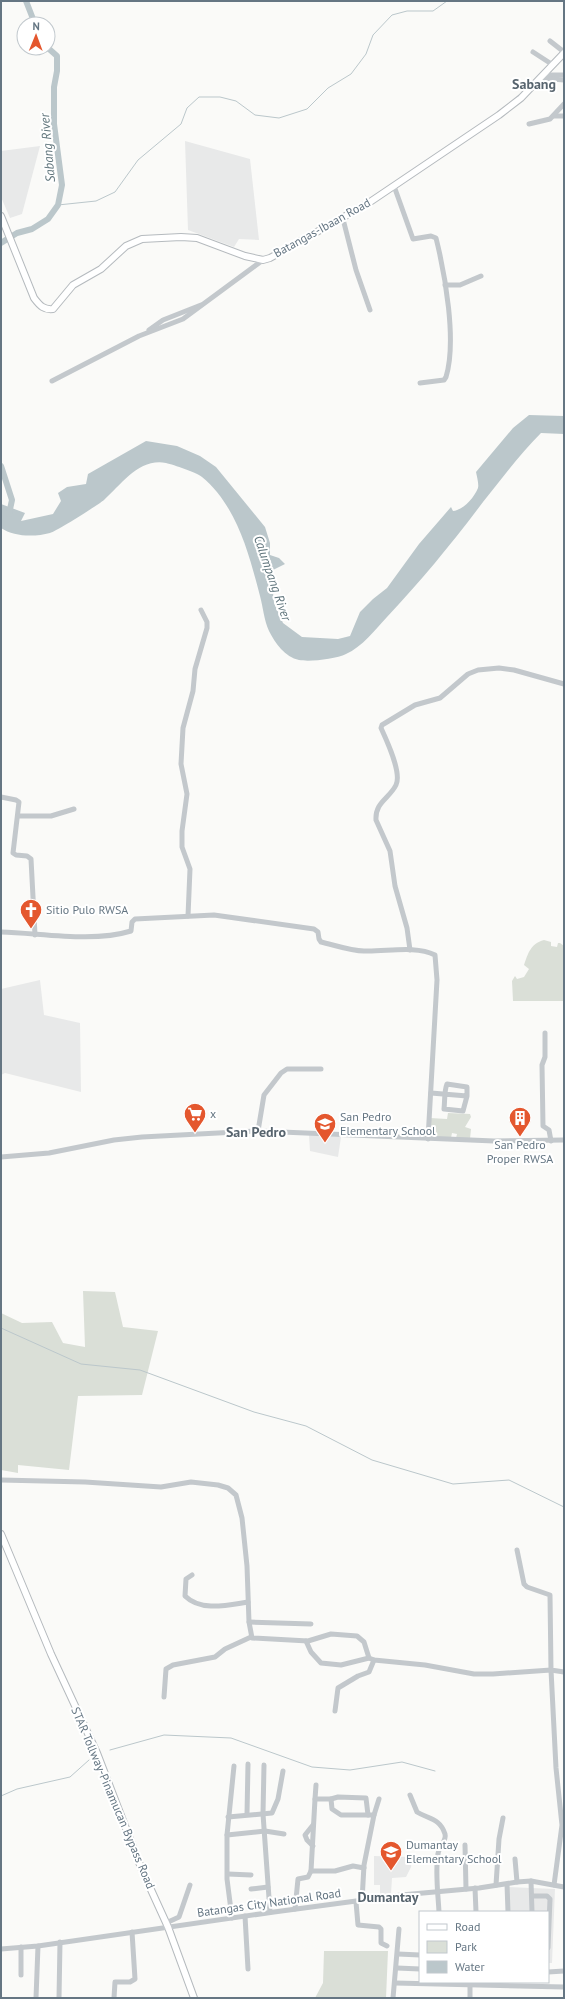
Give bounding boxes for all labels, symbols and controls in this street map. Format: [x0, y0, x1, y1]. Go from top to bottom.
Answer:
north arrow [16, 16, 56, 56]
text: N [32, 19, 40, 33]
district label: Sabang [512, 75, 556, 93]
water label: Sabang River [36, 112, 59, 183]
street label: Batangas-Ibaan Road [271, 195, 373, 260]
water label: Calumpang River [250, 533, 295, 624]
church icon: Sitio Pulo RWSA [18, 897, 44, 930]
place label: Sitio Pulo RWSA [46, 902, 128, 917]
supermarket icon: x [182, 1101, 208, 1134]
building icon: San Pedro Proper RWSA [507, 1105, 533, 1138]
place label: x [210, 1106, 216, 1121]
place label: San Pedro Elementary School [340, 1109, 436, 1138]
school or university icon: San Pedro Elementary School [312, 1111, 338, 1144]
district label: San Pedro [226, 1123, 287, 1141]
place label: San Pedro Proper RWSA [487, 1137, 553, 1166]
street label: STAR Tollway-Pinamucan Bypass Road [68, 1705, 159, 1891]
place label: Dumantay Elementary School [406, 1837, 502, 1866]
school or university icon: Dumantay Elementary School [378, 1839, 404, 1872]
street label: Batangas City National Road [196, 1885, 342, 1920]
district label: Dumantay [358, 1888, 419, 1906]
legend [419, 1911, 549, 1983]
text: Road [455, 1919, 480, 1934]
text: Park [455, 1939, 477, 1954]
text: Water [455, 1959, 485, 1974]

